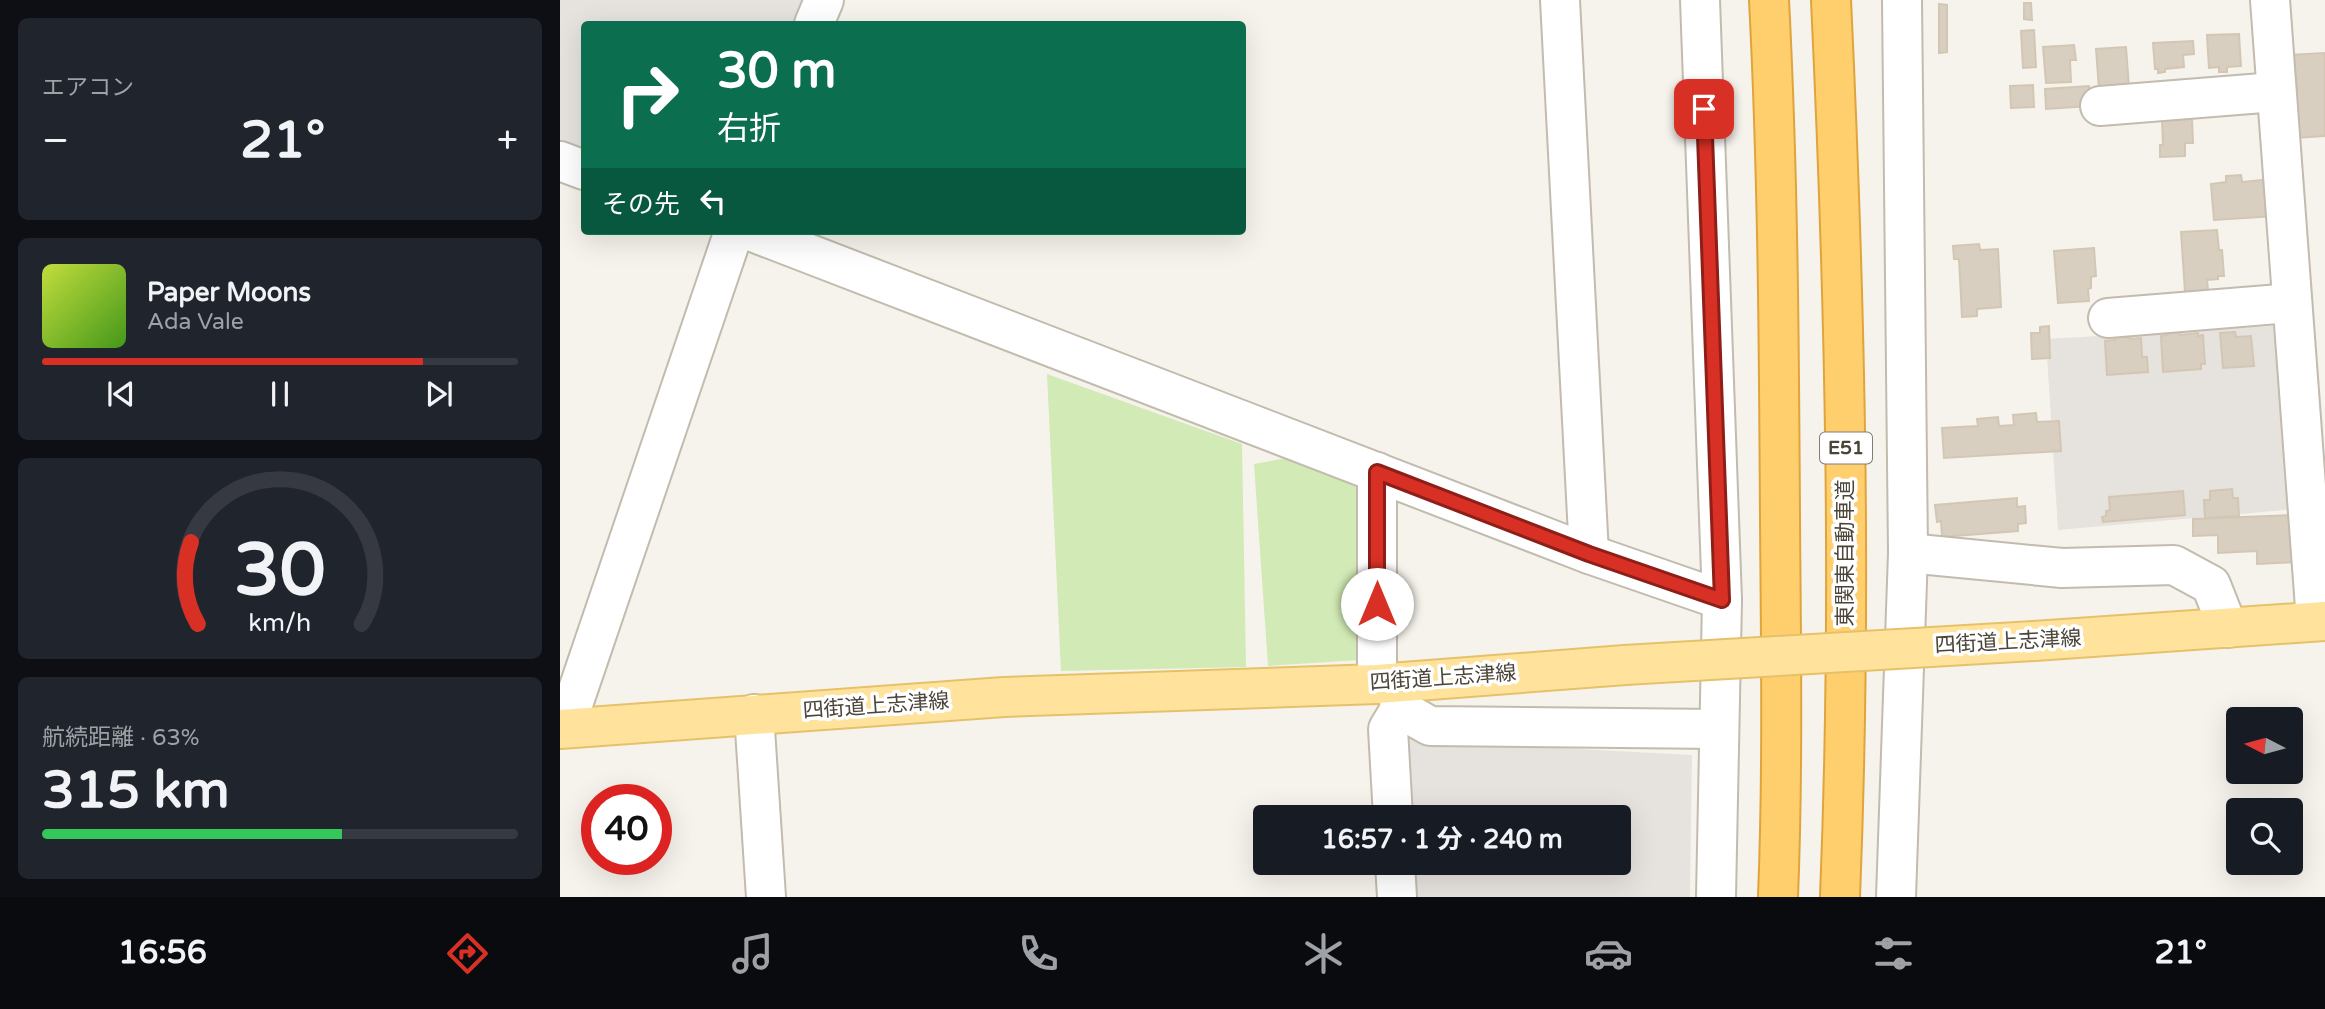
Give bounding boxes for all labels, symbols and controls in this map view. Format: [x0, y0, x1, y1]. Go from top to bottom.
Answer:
text: 30 m [717, 42, 836, 101]
icon: right [602, 49, 693, 140]
text: エアコン [42, 74, 134, 102]
pin [1674, 79, 1734, 139]
icon: arrive [1685, 90, 1723, 128]
text: 21° [240, 109, 325, 172]
text: 右折 [717, 110, 781, 148]
text: − [42, 118, 69, 164]
text: + [497, 118, 518, 164]
icon: left [694, 182, 732, 220]
text: その先 [602, 189, 680, 220]
text: Paper Moons [147, 277, 311, 308]
text: Ada Vale [147, 308, 244, 336]
icon: previous [102, 375, 140, 413]
icon: pause [261, 375, 299, 413]
icon: next [420, 375, 458, 413]
road number: E51 [1820, 432, 1872, 463]
street label: 東関東自動車道 [1833, 480, 1858, 627]
text: 30 [234, 528, 326, 616]
position arrow [1340, 567, 1414, 641]
text: km/h [249, 608, 311, 638]
street label: 四街道上志津線 [1934, 626, 2082, 658]
street label: 四街道上志津線 [1369, 660, 1517, 696]
street label: 四街道上志津線 [802, 688, 950, 724]
north arrow [2226, 707, 2303, 784]
map controls [2226, 707, 2303, 875]
text: 航続距離 · 63% [42, 724, 200, 752]
text: 315 km [42, 759, 230, 822]
speed limit sign: 40 [581, 784, 672, 875]
button: search [2226, 798, 2303, 875]
text: 16:57 · 1 分 · 240 m [1321, 824, 1563, 855]
icon: directions [443, 929, 492, 978]
icon: music [728, 929, 777, 978]
icon: phone [1014, 929, 1063, 978]
icon: climate [1299, 929, 1348, 978]
icon: car [1584, 929, 1633, 978]
icon: filters [1869, 929, 1918, 978]
text: 16:56 [118, 934, 207, 972]
text: 21° [2154, 934, 2207, 972]

